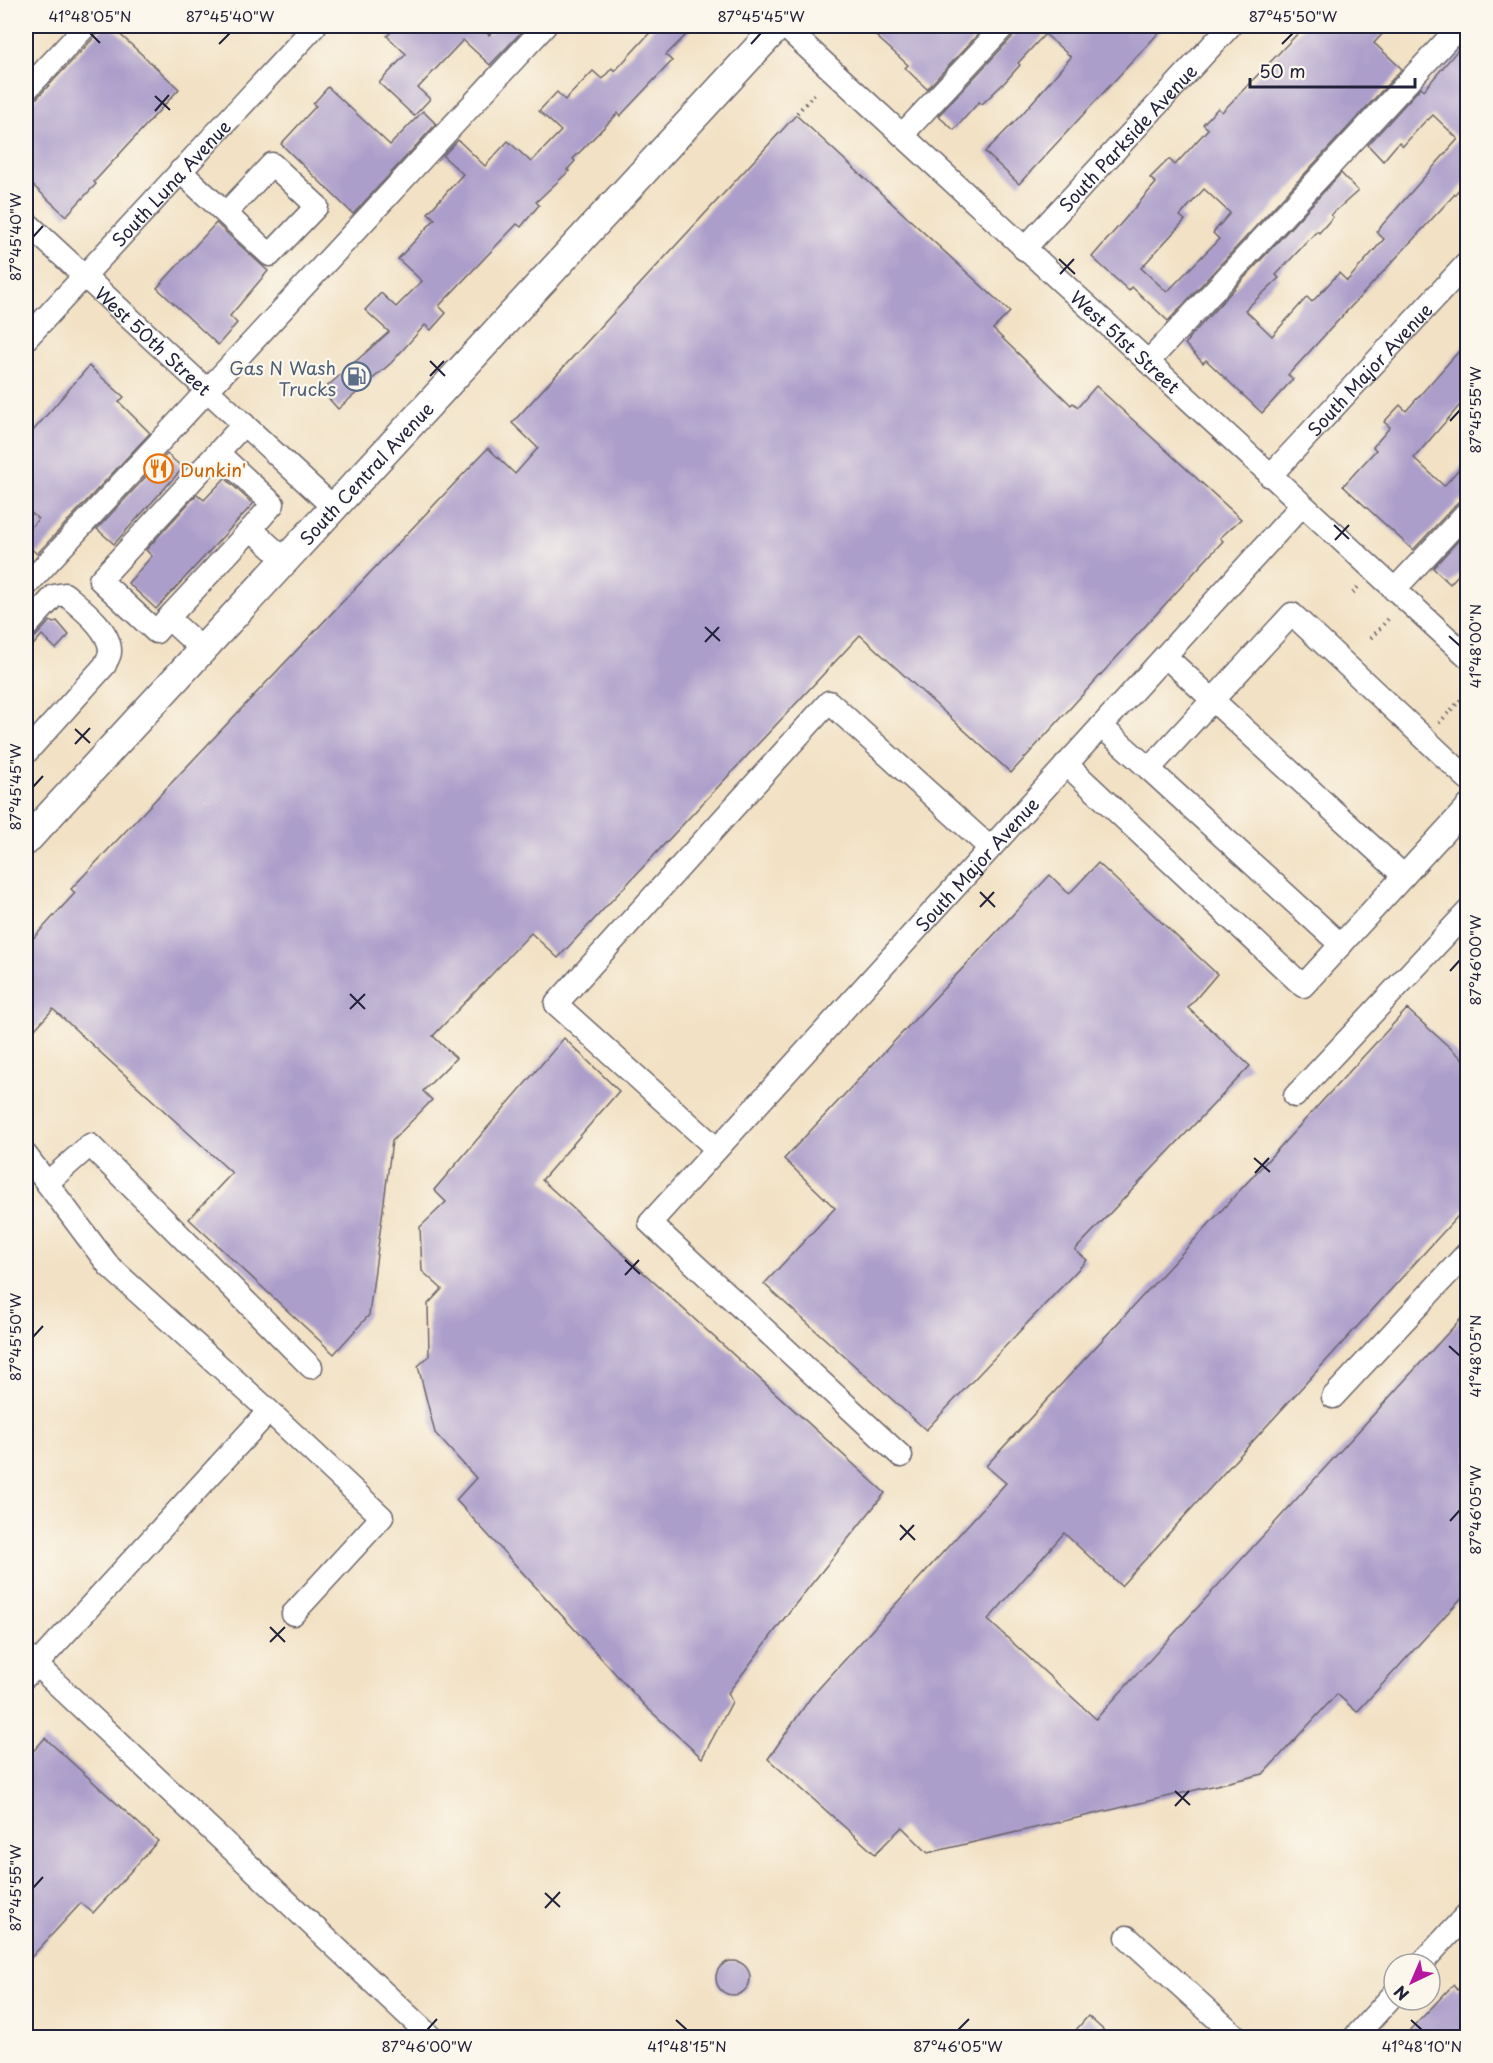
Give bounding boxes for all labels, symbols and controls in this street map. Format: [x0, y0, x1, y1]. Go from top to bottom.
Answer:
text: 41°48'05"N [48, 4, 132, 27]
text: 87°45'40"W [186, 4, 275, 27]
text: 87°45'45"W [717, 4, 805, 27]
text: 87°45'50"W [1249, 4, 1338, 27]
scale bar [1250, 51, 1415, 89]
street label: South Parkside Avenue [1052, 57, 1203, 217]
text: 50 m [1259, 57, 1306, 84]
street label: South Luna Avenue [105, 113, 236, 252]
text: 87°45'40"W [3, 192, 26, 281]
street label: West 50th Street [89, 279, 218, 401]
street label: West 51st Street [1065, 284, 1187, 399]
street label: South Major Avenue [1301, 296, 1438, 441]
place label: Gas N Wash Trucks [229, 354, 336, 402]
fuel station icon: Gas N Wash Trucks [341, 361, 373, 393]
text: 87°45'55"W [1463, 366, 1486, 454]
street label: South Central Avenue [293, 395, 439, 550]
restaurant icon: Dunkin' [143, 453, 175, 485]
place label: Dunkin' [180, 456, 246, 483]
text: 41°48'00"N [1463, 604, 1486, 688]
text: 87°45'45"W [3, 743, 26, 831]
street label: South Major Avenue [908, 790, 1045, 937]
text: 87°46'00"W [1463, 914, 1486, 1005]
text: 87°45'50"W [3, 1292, 26, 1381]
text: 41°48'05"N [1463, 1314, 1486, 1398]
text: 87°46'05"W [1463, 1465, 1486, 1555]
text: 87°45'55"W [3, 1844, 26, 1932]
north arrow [1382, 1952, 1442, 2012]
text: N [1388, 1980, 1414, 2007]
text: 87°46'00"W [382, 2034, 473, 2057]
text: 41°48'15"N [647, 2034, 727, 2057]
text: 87°46'05"W [913, 2034, 1003, 2057]
text: 41°48'10"N [1382, 2034, 1462, 2057]

